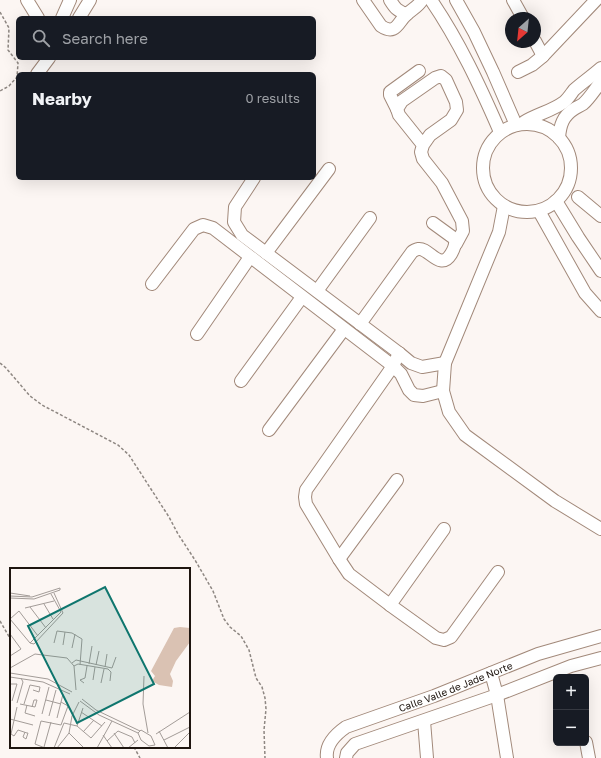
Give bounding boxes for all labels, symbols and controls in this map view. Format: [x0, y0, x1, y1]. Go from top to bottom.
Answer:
north arrow [505, 12, 541, 48]
search box [16, 16, 316, 60]
icon: search [30, 27, 52, 49]
text: Search here [62, 29, 148, 47]
text: Nearby [32, 88, 92, 109]
text: 0 results [245, 90, 300, 106]
inset map [10, 568, 190, 748]
street label: Calle Valle de Jade Norte [397, 659, 514, 714]
map controls [553, 674, 589, 746]
button: + [553, 674, 589, 710]
button: − [553, 710, 589, 746]

